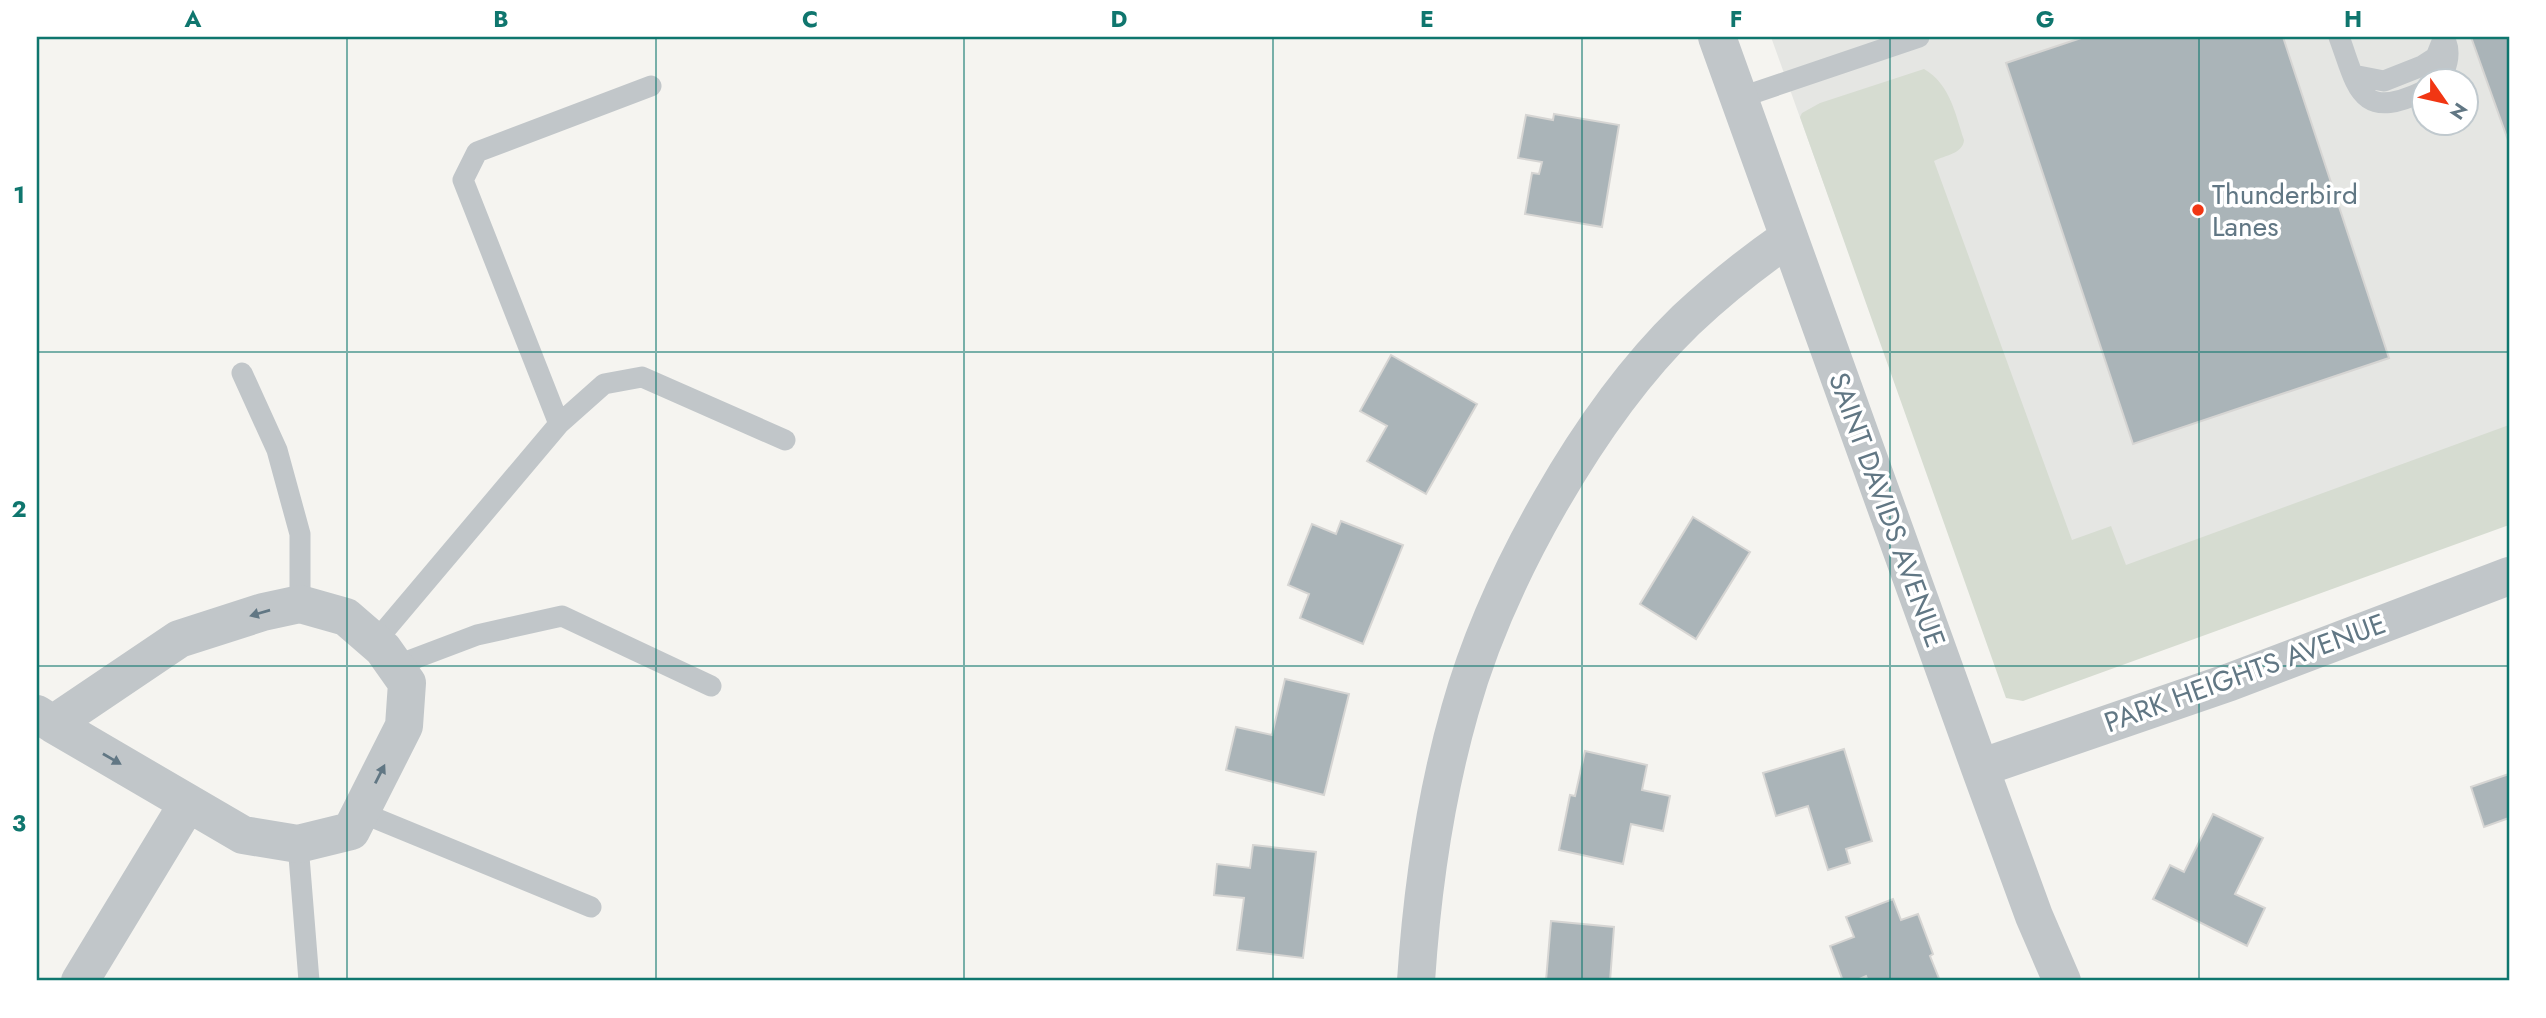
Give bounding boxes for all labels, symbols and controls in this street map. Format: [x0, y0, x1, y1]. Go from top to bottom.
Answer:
text: A [184, 2, 202, 36]
text: B [493, 2, 509, 36]
text: C [802, 2, 818, 36]
text: D [1111, 2, 1128, 36]
text: E [1420, 2, 1434, 36]
text: F [1730, 2, 1742, 36]
text: G [2036, 2, 2054, 36]
text: H [2344, 2, 2362, 36]
north arrow [2410, 66, 2480, 136]
text: N [2443, 97, 2474, 125]
place label: Thunderbird Lanes [2212, 174, 2358, 247]
text: 1 [13, 178, 25, 212]
marker: Thunderbird Lanes [2190, 202, 2206, 218]
street label: SAINT DAVIDS AVENUE [1818, 367, 1956, 653]
text: 2 [11, 492, 27, 526]
street label: PARK HEIGHTS AVENUE [2099, 603, 2391, 743]
one-way arrow [249, 609, 270, 619]
one-way arrow [103, 752, 122, 765]
one-way arrow [374, 764, 385, 784]
text: 3 [12, 806, 26, 840]

